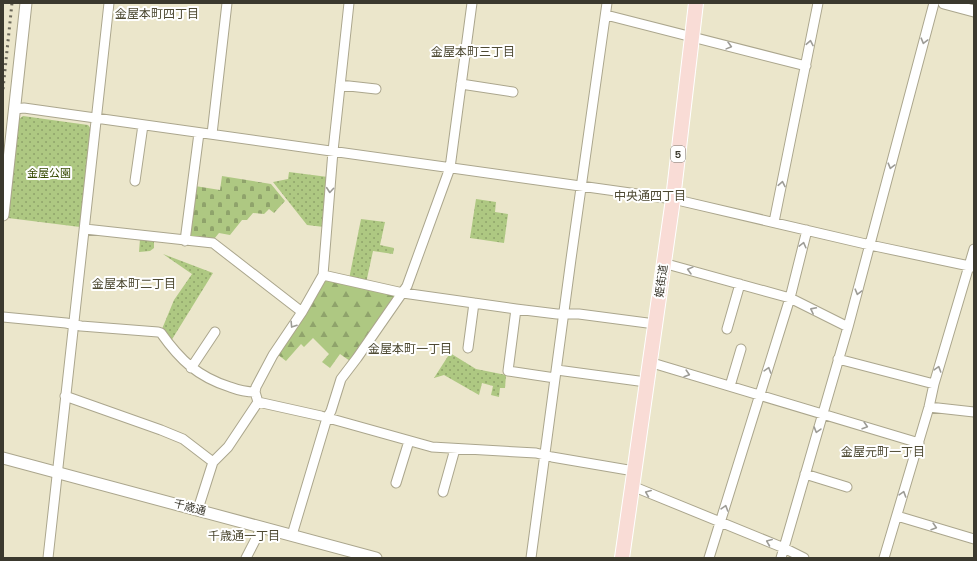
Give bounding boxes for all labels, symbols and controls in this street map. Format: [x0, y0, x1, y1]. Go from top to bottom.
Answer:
district label: 金屋本町四丁目 [115, 6, 199, 22]
one-way arrow [920, 37, 929, 44]
one-way arrow [805, 40, 814, 46]
one-way arrow [726, 41, 733, 50]
district label: 金屋本町三丁目 [431, 44, 515, 60]
road number: 5 [671, 146, 685, 162]
one-way arrow [887, 163, 896, 170]
park label: 金屋公園 [27, 166, 71, 180]
one-way arrow [777, 181, 785, 187]
one-way arrow [325, 187, 334, 193]
district label: 中央通四丁目 [614, 188, 686, 204]
one-way arrow [799, 242, 807, 248]
street label: 姫街道 [652, 264, 670, 298]
one-way arrow [687, 267, 693, 275]
district label: 金屋本町二丁目 [92, 276, 176, 292]
one-way arrow [854, 289, 862, 295]
one-way arrow [810, 307, 817, 314]
one-way arrow [291, 321, 298, 328]
district label: 金屋本町一丁目 [368, 341, 452, 357]
one-way arrow [934, 366, 942, 373]
one-way arrow [763, 367, 772, 374]
one-way arrow [683, 369, 690, 378]
one-way arrow [861, 421, 868, 430]
one-way arrow [814, 427, 822, 434]
district label: 金屋元町一丁目 [841, 444, 925, 460]
one-way arrow [645, 489, 652, 497]
one-way arrow [898, 491, 907, 498]
street label: 千歳通 [172, 496, 208, 518]
one-way arrow [720, 504, 729, 511]
one-way arrow [930, 522, 937, 531]
district label: 千歳通一丁目 [208, 528, 280, 544]
one-way arrow [765, 539, 773, 547]

